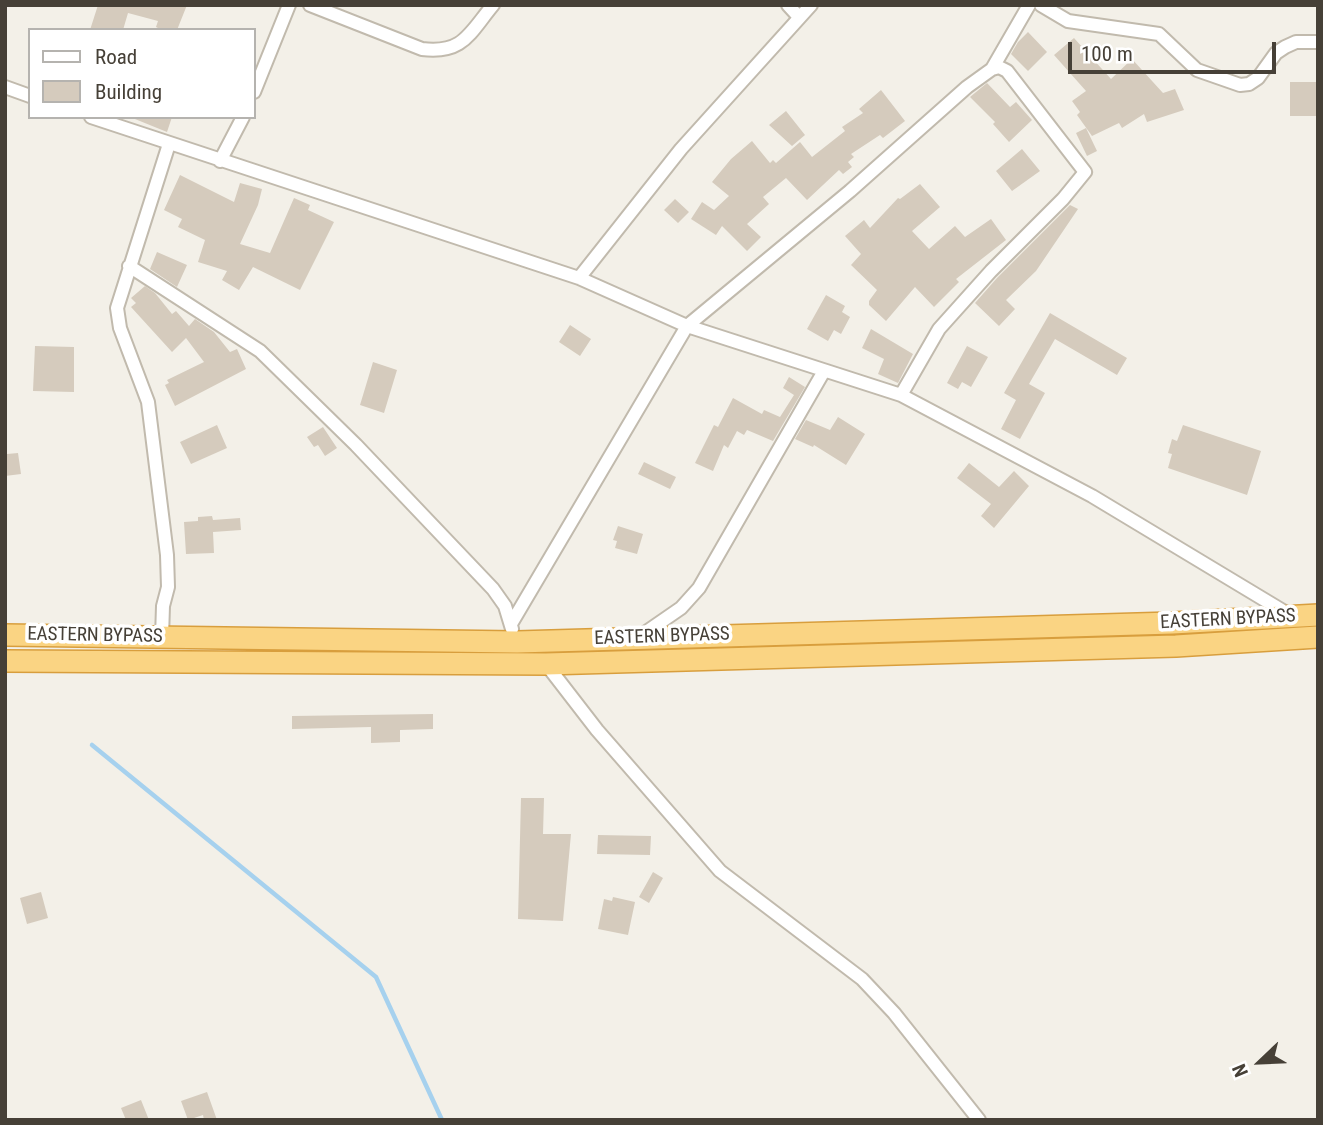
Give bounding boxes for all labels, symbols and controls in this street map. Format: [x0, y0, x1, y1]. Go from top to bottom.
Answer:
legend [28, 28, 256, 119]
scale bar [1071, 28, 1279, 72]
text: 100 m [1081, 42, 1133, 66]
text: Road [95, 45, 137, 69]
text: Building [95, 80, 162, 104]
street label: EASTERN BYPASS [1160, 605, 1296, 635]
street label: EASTERN BYPASS [27, 623, 163, 649]
street label: EASTERN BYPASS [594, 623, 730, 651]
north arrow [1225, 1027, 1295, 1097]
text: N [1227, 1061, 1253, 1080]

